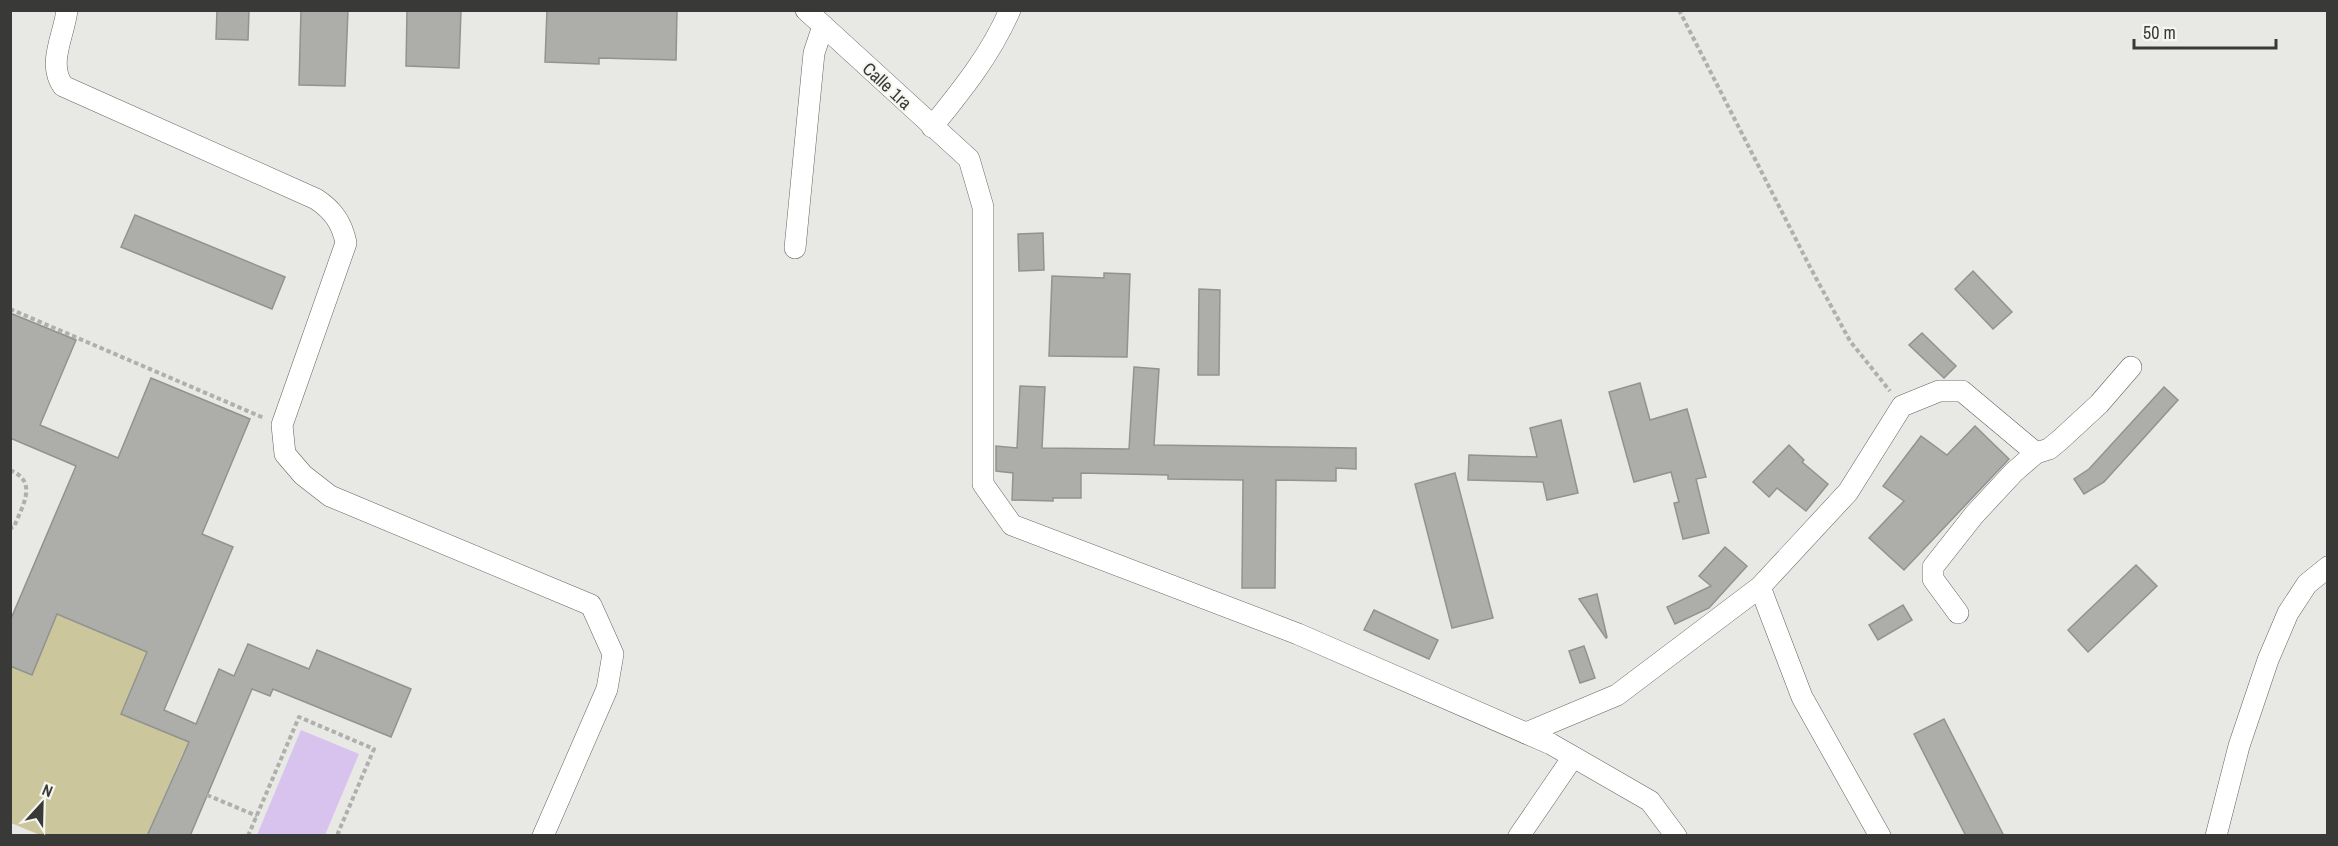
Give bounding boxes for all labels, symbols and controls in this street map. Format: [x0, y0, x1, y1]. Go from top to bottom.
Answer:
scale bar [2134, 12, 2276, 50]
text: 50 m [2143, 20, 2176, 45]
street label: Calle 1ra [857, 56, 917, 115]
north arrow [12, 774, 72, 834]
text: N [39, 778, 56, 802]

